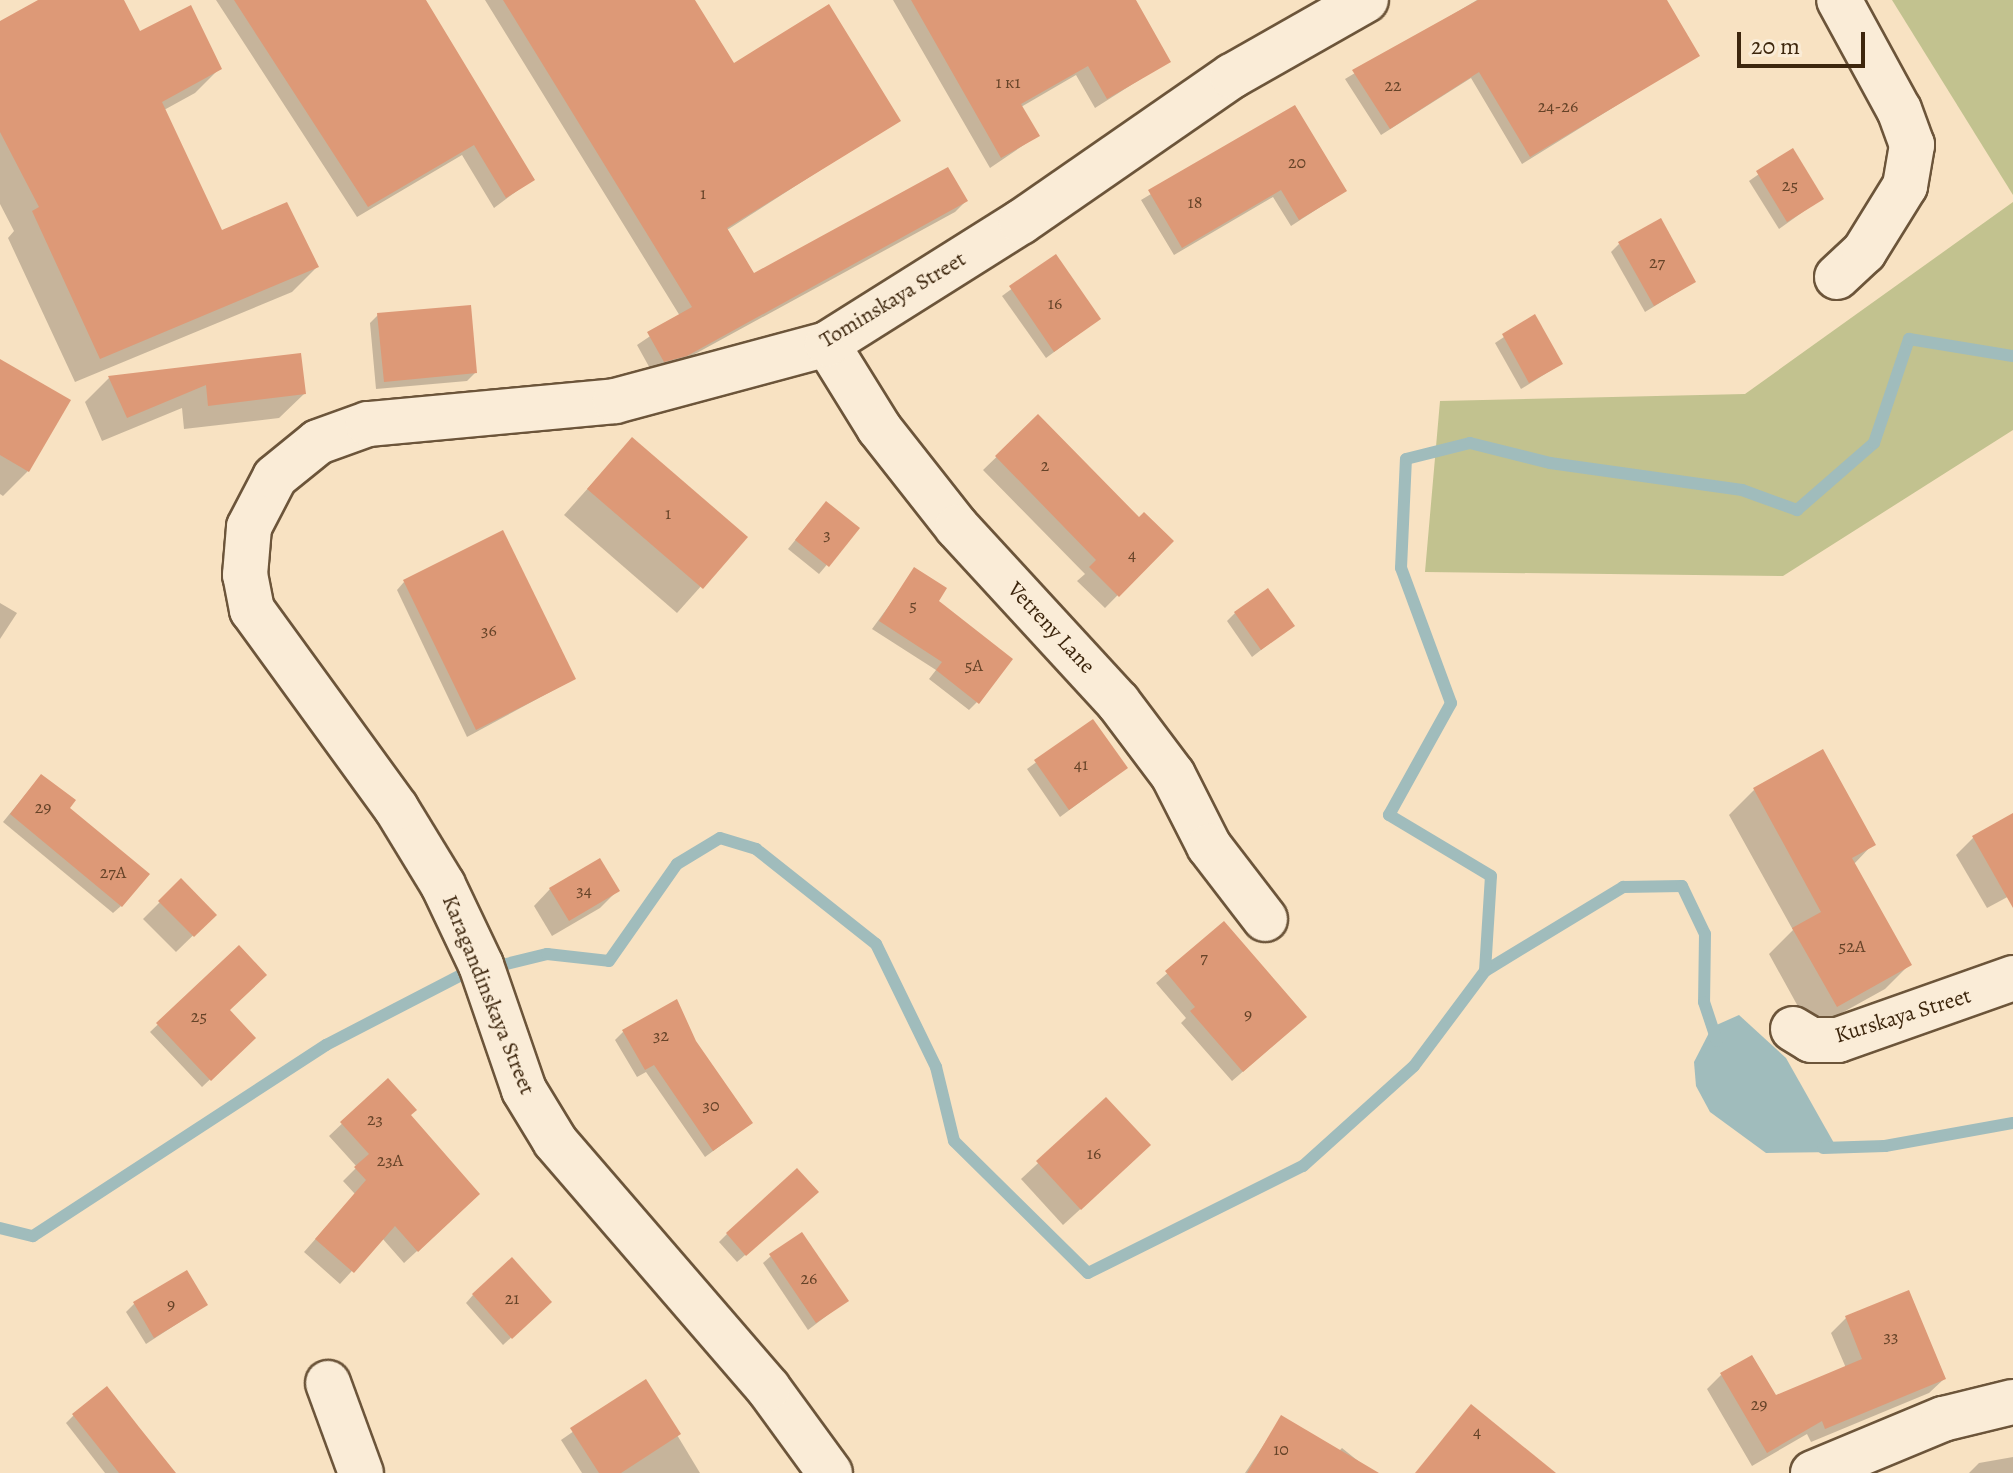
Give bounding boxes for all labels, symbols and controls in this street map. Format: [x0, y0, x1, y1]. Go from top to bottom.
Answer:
scale bar [1741, 16, 1869, 66]
text: 20 m [1751, 30, 1800, 62]
house number: 1 к1 [995, 71, 1021, 93]
house number: 22 [1384, 74, 1402, 96]
house number: 24-26 [1538, 95, 1578, 117]
house number: 20 [1288, 151, 1306, 173]
house number: 25 [1782, 174, 1798, 196]
house number: 1 [700, 182, 706, 204]
house number: 18 [1188, 191, 1202, 213]
street label: Tominskaya Street [815, 246, 971, 354]
house number: 27 [1649, 251, 1665, 273]
house number: 16 [1048, 292, 1062, 314]
house number: 2 [1041, 454, 1049, 476]
house number: 1 [665, 502, 671, 524]
house number: 3 [823, 523, 831, 545]
house number: 4 [1128, 543, 1136, 565]
street label: Vetreny Lane [1002, 577, 1100, 679]
house number: 5 [909, 594, 917, 616]
house number: 36 [481, 619, 497, 641]
house number: 5А [965, 654, 983, 676]
house number: 41 [1074, 753, 1088, 775]
house number: 29 [35, 796, 51, 818]
house number: 27А [100, 861, 126, 883]
house number: 34 [576, 879, 592, 901]
street label: Karagandinskaya Street [436, 891, 540, 1099]
house number: 52А [1839, 935, 1865, 957]
house number: 7 [1200, 946, 1208, 968]
street label: Kurskaya Street [1832, 983, 1974, 1049]
house number: 9 [1244, 1003, 1252, 1025]
house number: 25 [191, 1005, 207, 1027]
house number: 32 [653, 1024, 669, 1046]
house number: 30 [702, 1094, 720, 1116]
house number: 23 [367, 1108, 383, 1130]
house number: 16 [1087, 1142, 1101, 1164]
house number: 23А [377, 1149, 403, 1171]
house number: 26 [801, 1267, 817, 1289]
house number: 21 [505, 1287, 519, 1309]
house number: 9 [167, 1293, 175, 1315]
house number: 33 [1884, 1325, 1898, 1347]
house number: 29 [1751, 1393, 1767, 1415]
house number: 4 [1473, 1420, 1481, 1442]
house number: 10 [1273, 1438, 1289, 1460]

